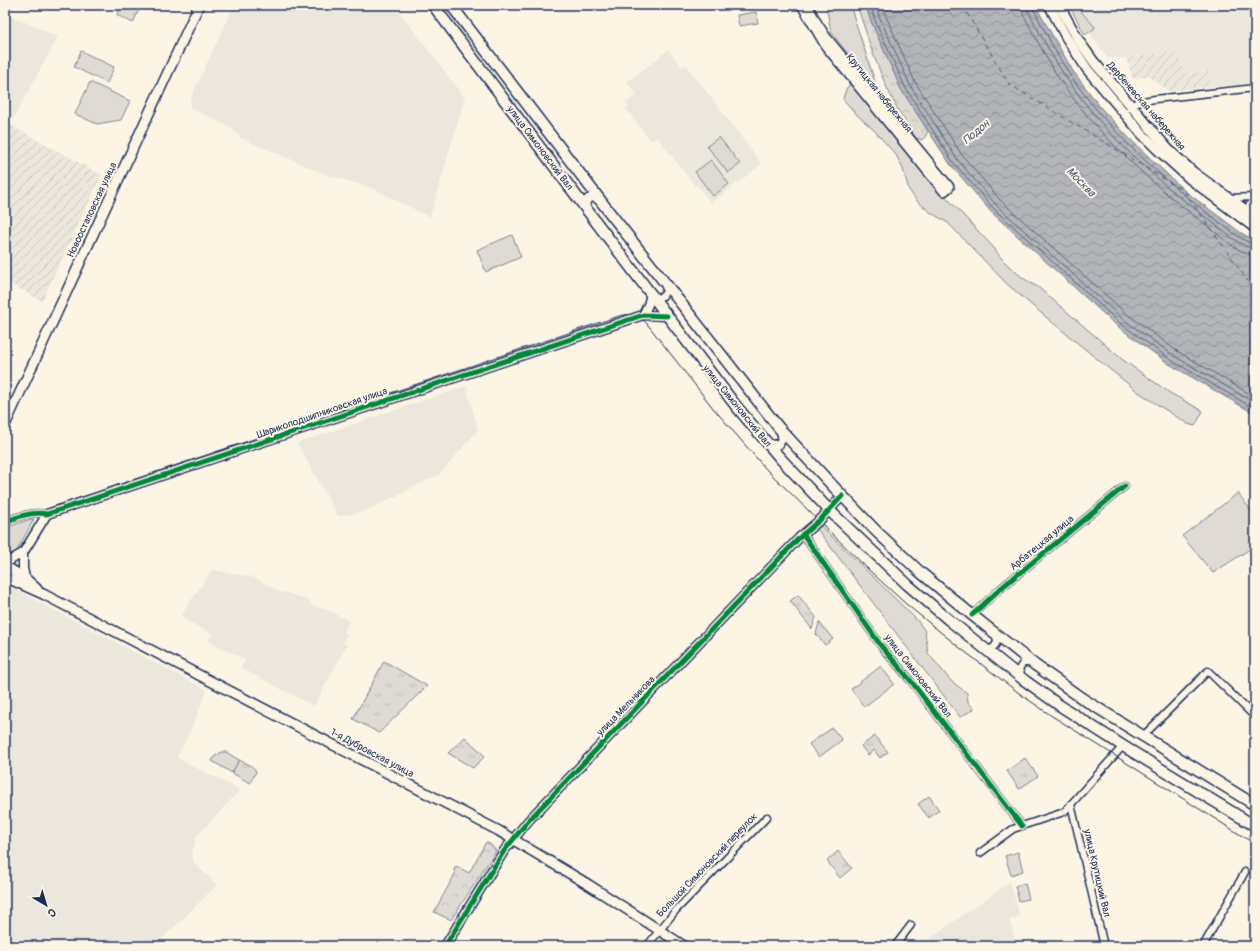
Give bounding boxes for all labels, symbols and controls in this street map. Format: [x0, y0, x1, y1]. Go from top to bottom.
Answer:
street label: Крутицкая набережная [844, 51, 915, 135]
street label: Дербеневская набережная [1104, 59, 1188, 153]
street label: улица Симоновский Вал [504, 103, 576, 192]
water label: Подон [960, 116, 993, 147]
street label: Новоостаповская улица [65, 160, 120, 260]
water label: Москва [1064, 165, 1099, 200]
street label: улица Симоновский Вал [700, 362, 774, 449]
street label: Шарикоподшипниковская улица [255, 385, 389, 441]
street label: Арбатецкая улица [1008, 513, 1077, 573]
street label: улица Симоновский Вал [881, 631, 954, 720]
street label: улица Мельникова [594, 673, 658, 739]
street label: 1-я Дубровская улица [328, 726, 416, 780]
street label: Большой Симоновский переулок [654, 811, 760, 919]
street label: улица Крутицкий Вал [1081, 827, 1113, 918]
north arrow [26, 885, 66, 925]
text: С [45, 905, 59, 920]

